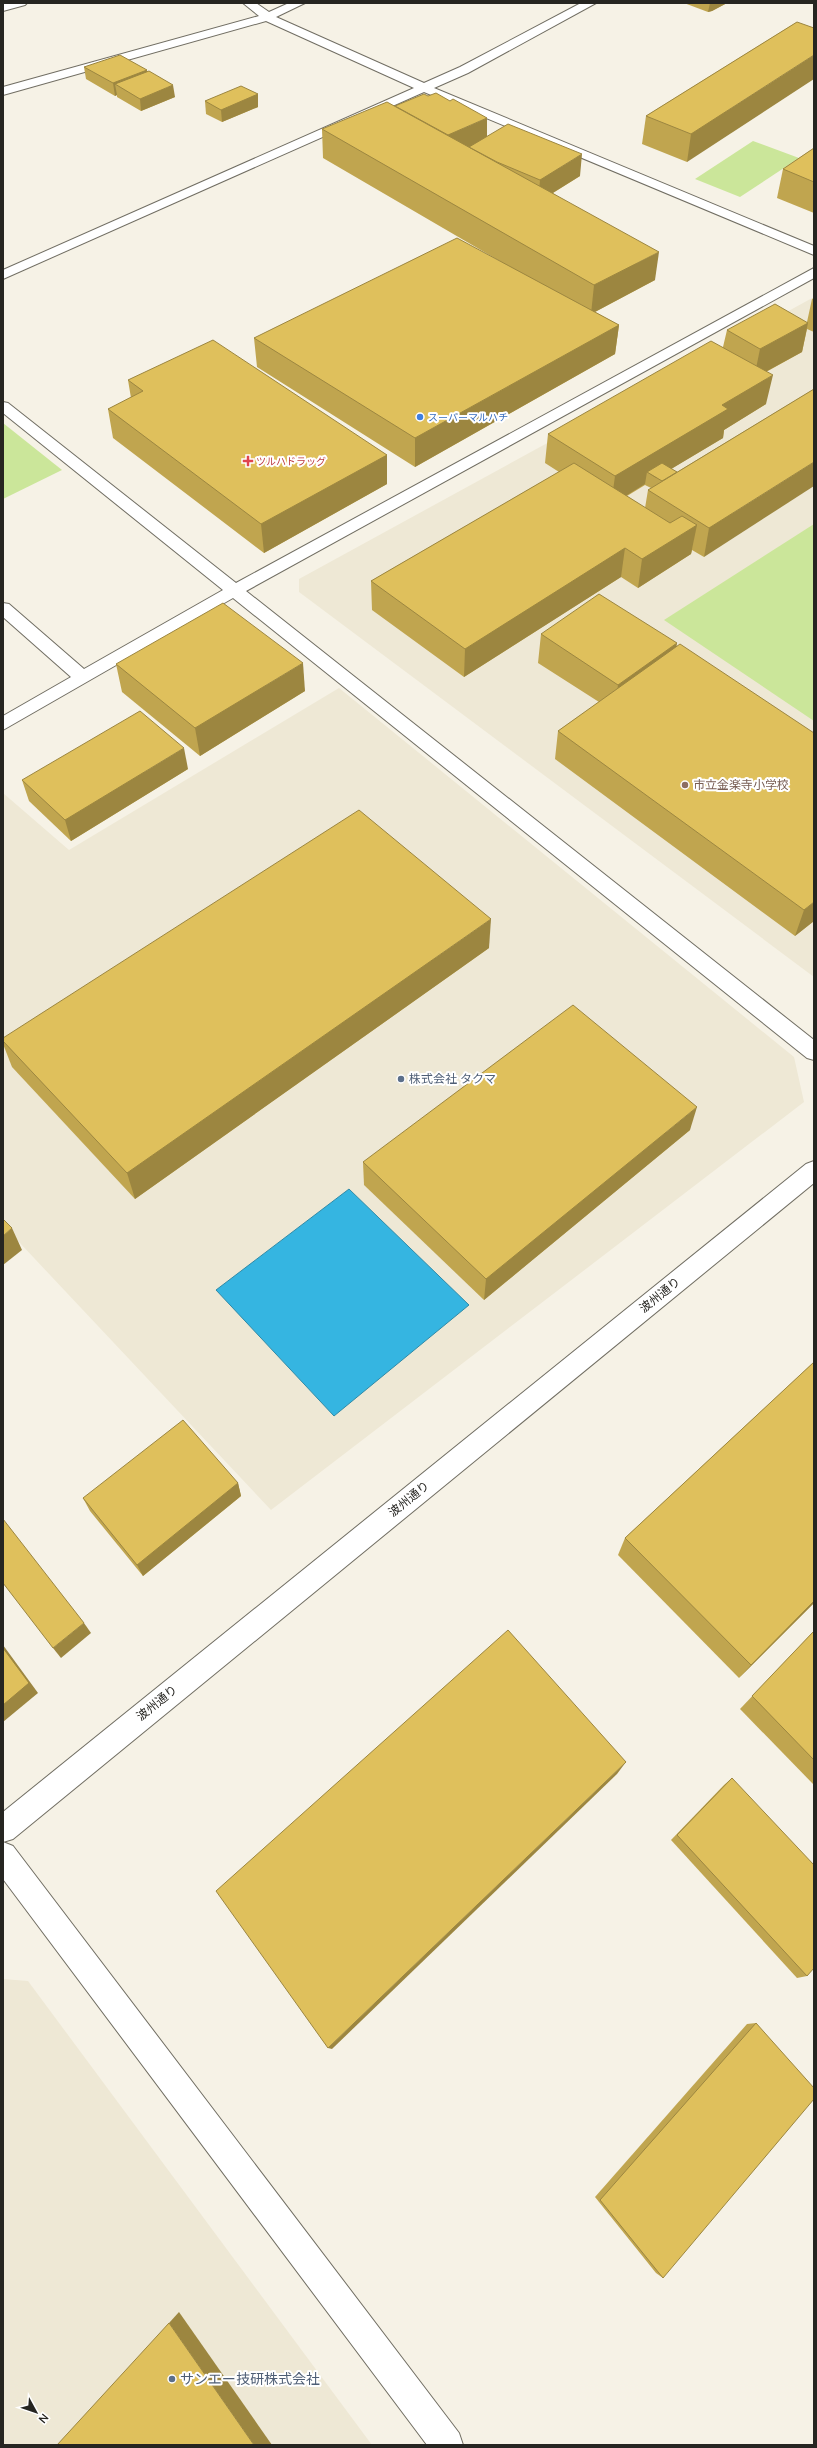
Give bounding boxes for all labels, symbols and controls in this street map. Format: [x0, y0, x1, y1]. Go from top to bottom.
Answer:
place label: スーパーマルハチ [428, 411, 508, 425]
marker: スーパーマルハチ [415, 412, 425, 422]
place label: ツルハドラッグ [256, 455, 326, 469]
marker: ツルハドラッグ [243, 456, 253, 466]
place label: 市立金楽寺小学校 [693, 777, 789, 793]
marker: 市立金楽寺小学校 [680, 780, 690, 790]
place label: 株式会社 タクマ [409, 1071, 496, 1087]
marker: 株式会社 タクマ [396, 1074, 406, 1084]
street label: 波州通り [636, 1274, 684, 1316]
street label: 波州通り [385, 1478, 433, 1520]
street label: 波州通り [133, 1682, 181, 1724]
place label: サンエー技研株式会社 [180, 2370, 320, 2389]
marker: サンエー技研株式会社 [167, 2374, 177, 2384]
north arrow [16, 2392, 56, 2432]
text: N [35, 2410, 52, 2426]

